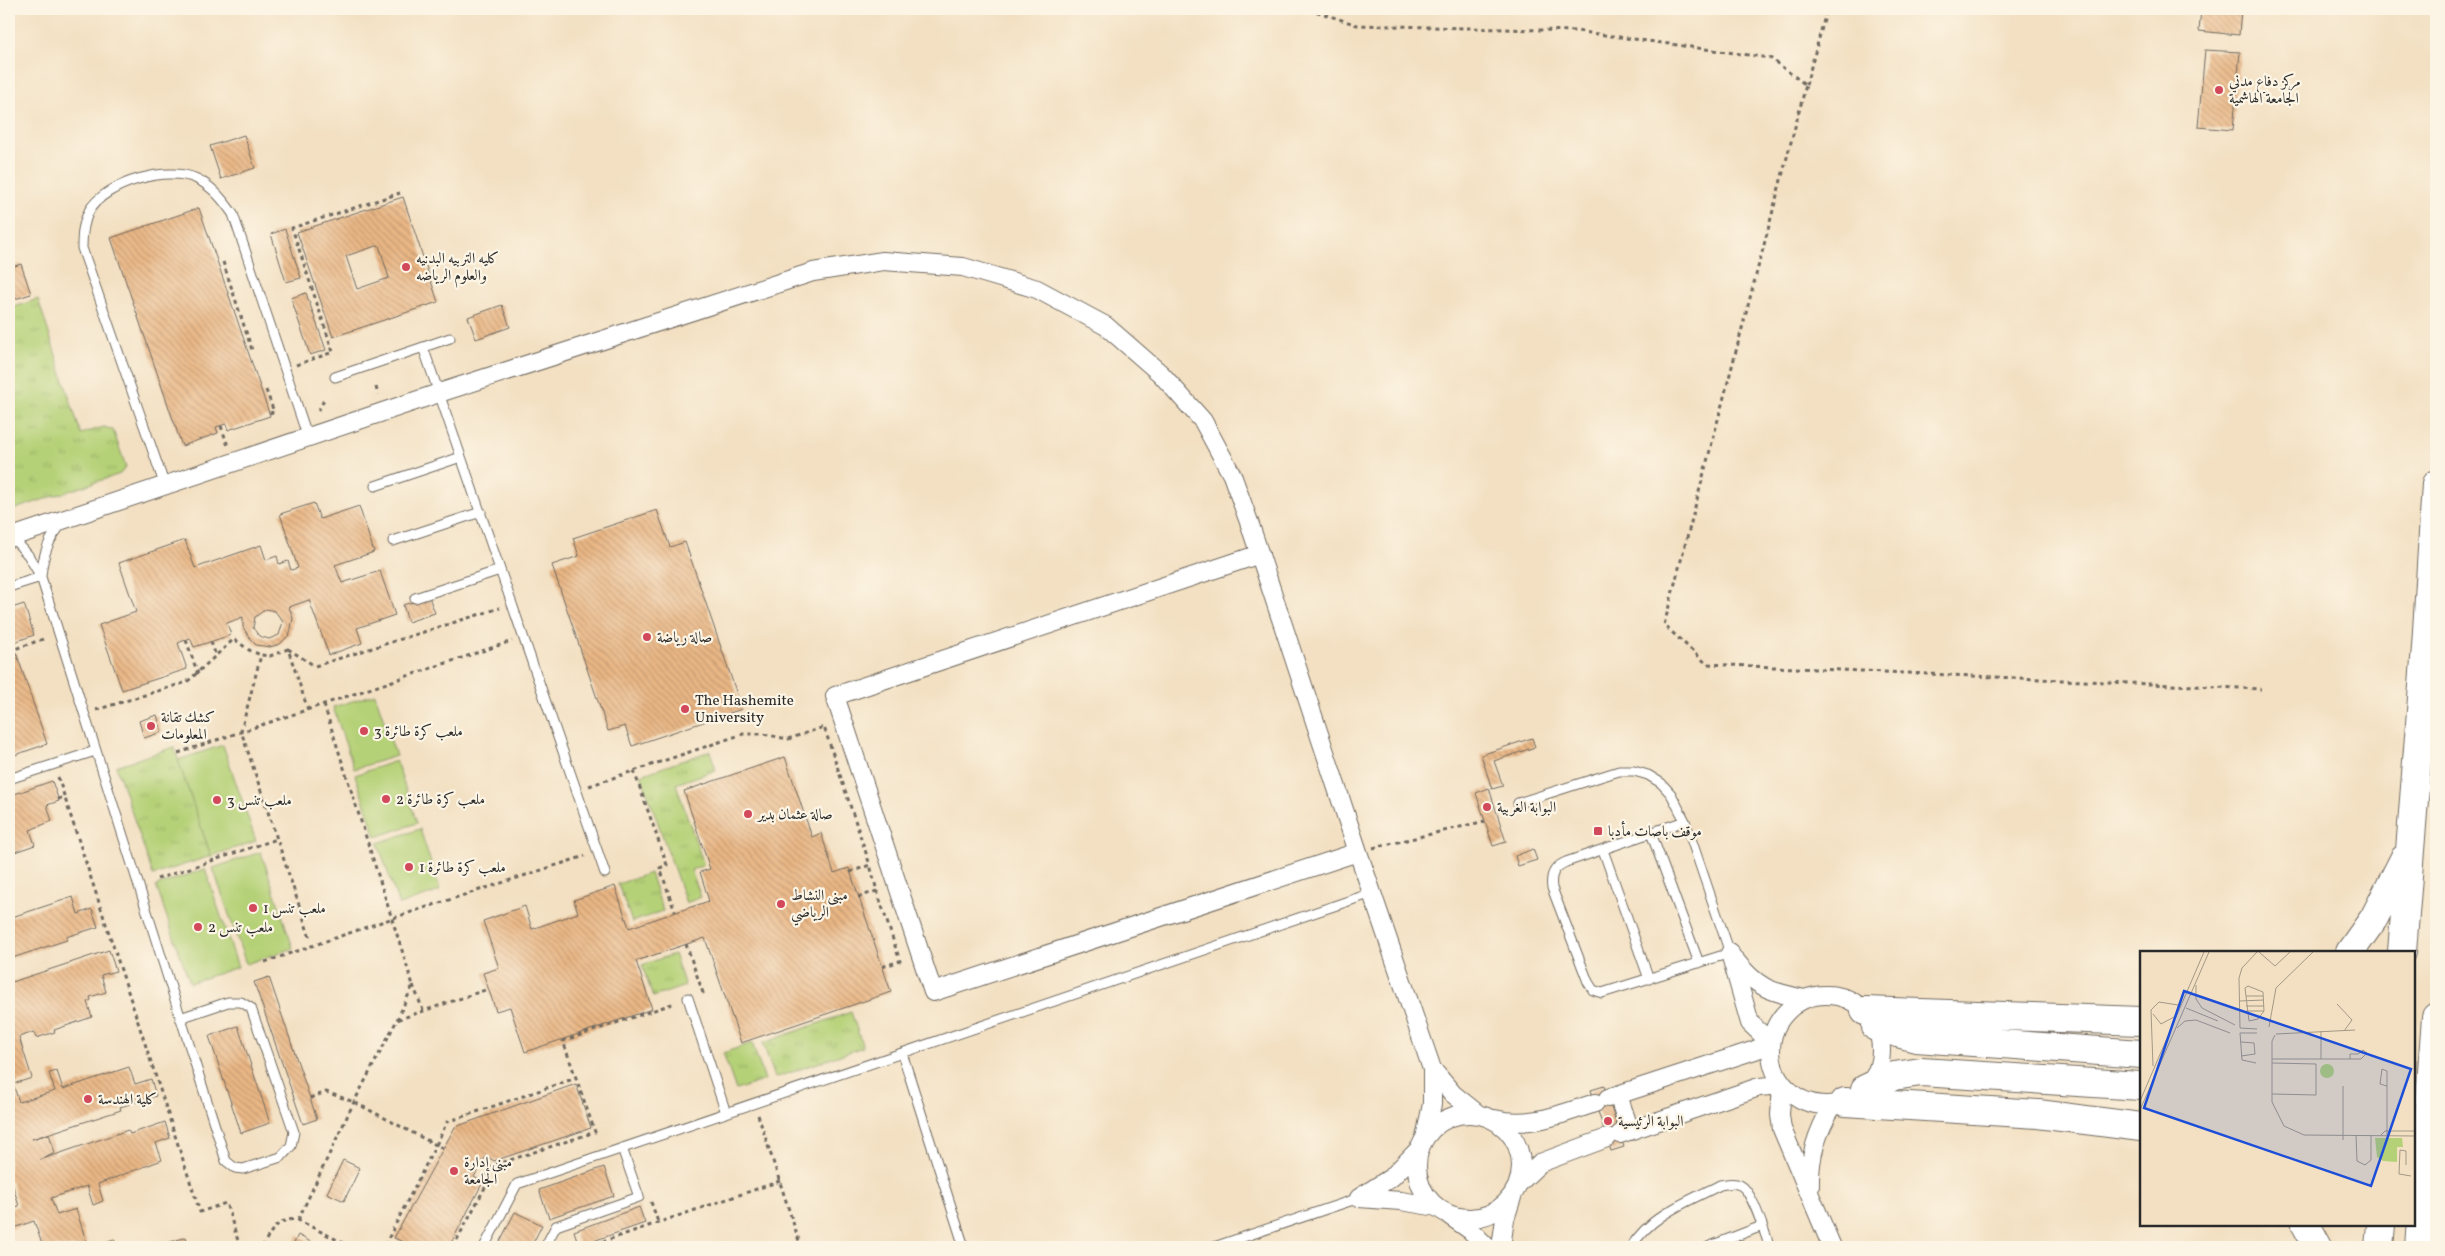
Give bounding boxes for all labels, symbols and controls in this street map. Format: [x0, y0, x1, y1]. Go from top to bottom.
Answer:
place label: مركز دفاع مدني الجامعة الهاشمية [2229, 72, 2301, 110]
marker: مركز دفاع مدني الجامعة الهاشمية [2213, 84, 2225, 96]
place label: كليه التربيه البدنيه والعلوم الرياضه [416, 249, 499, 288]
marker: كليه التربيه البدنيه والعلوم الرياضه [400, 261, 412, 273]
place label: صالة رياضة [657, 628, 712, 649]
marker: صالة رياضة [641, 631, 653, 643]
place label: The Hashemite University [695, 691, 794, 729]
marker: The Hashemite University [679, 703, 691, 715]
place label: كشك تقانة المعلومات [161, 708, 215, 746]
marker: كشك تقانة المعلومات [145, 720, 157, 732]
place label: ملعب كرة طائرة 3 [374, 722, 463, 743]
marker: ملعب كرة طائرة 3 [358, 725, 370, 737]
place label: ملعب كرة طائرة 2 [396, 790, 485, 811]
place label: ملعب تنس 3 [227, 791, 292, 812]
marker: ملعب كرة طائرة 2 [380, 793, 392, 805]
marker: ملعب تنس 3 [211, 794, 223, 806]
place label: البوابة الغربية [1497, 798, 1556, 819]
marker: البوابة الغربية [1481, 801, 1493, 813]
place label: صالة عثمان بدير [756, 805, 833, 826]
marker: صالة عثمان بدير [742, 808, 754, 820]
place label: موقف باصات مأدبا [1608, 820, 1702, 843]
marker: موقف باصات مأدبا [1592, 825, 1604, 837]
place label: ملعب كرة طائرة 1 [419, 858, 506, 879]
marker: ملعب كرة طائرة 1 [403, 861, 415, 873]
place label: مبنى النشاط الرياضي [791, 886, 848, 926]
marker: مبنى النشاط الرياضي [775, 898, 787, 910]
place label: ملعب تنس 1 [263, 899, 326, 920]
marker: ملعب تنس 1 [247, 902, 259, 914]
place label: ملعب تنس 2 [208, 918, 273, 939]
marker: ملعب تنس 2 [192, 921, 204, 933]
inset map [2140, 951, 2415, 1226]
place label: كلية الهندسة [98, 1090, 157, 1111]
marker: كلية الهندسة [82, 1093, 94, 1105]
place label: البوابة الرئيسية [1618, 1112, 1684, 1133]
marker: البوابة الرئيسية [1602, 1115, 1614, 1127]
place label: مبنى إدارة الجامعة [464, 1153, 512, 1191]
marker: مبنى إدارة الجامعة [448, 1165, 460, 1177]

